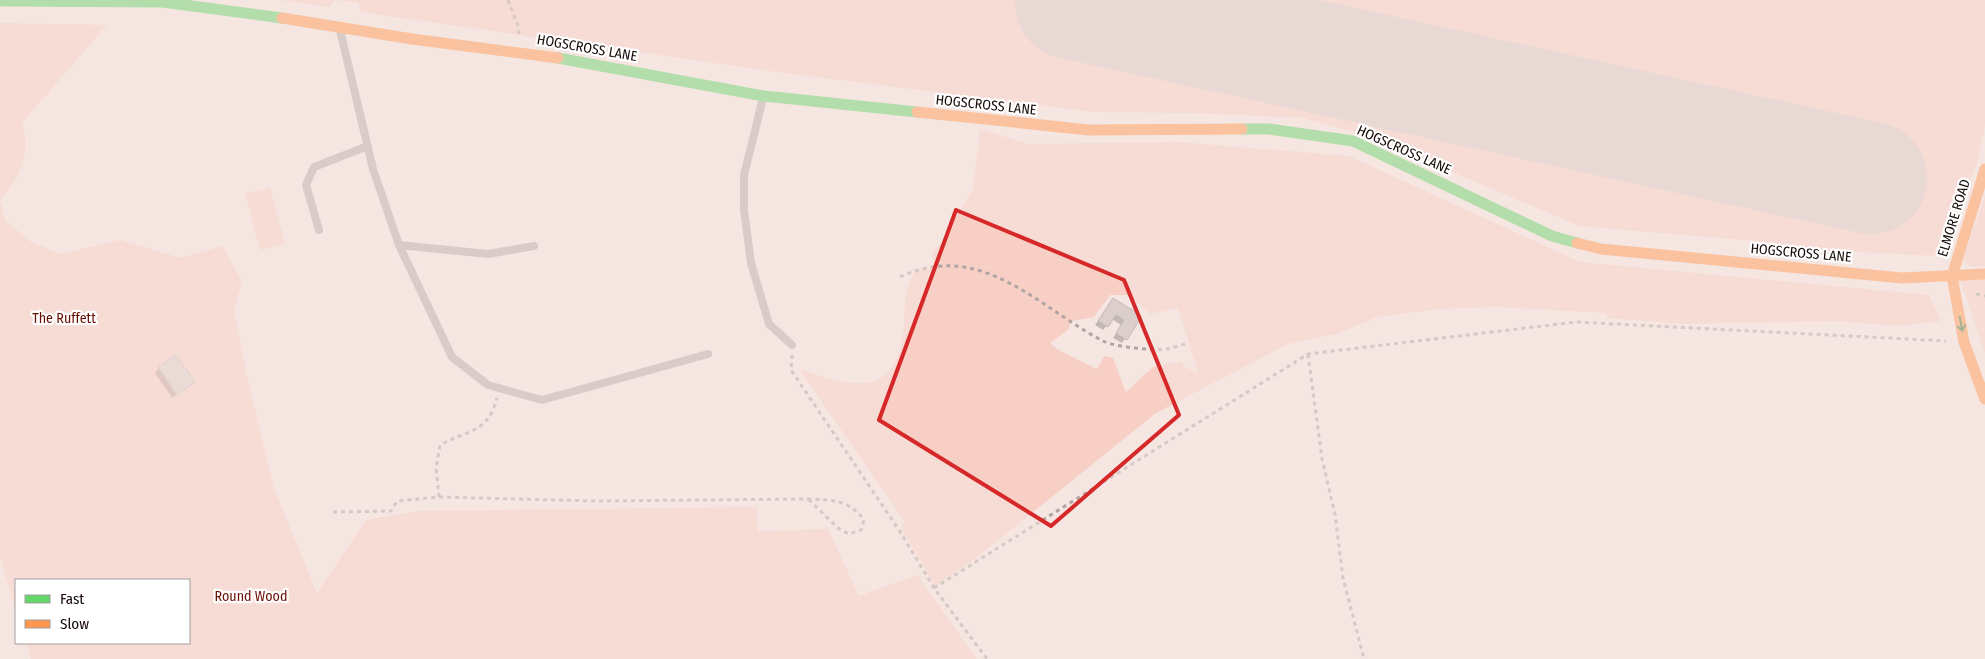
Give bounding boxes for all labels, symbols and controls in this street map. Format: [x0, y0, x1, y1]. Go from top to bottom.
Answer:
street label: HOGSCROSS LANE [536, 31, 639, 65]
street label: HOGSCROSS LANE [935, 91, 1038, 119]
street label: HOGSCROSS LANE [1354, 122, 1454, 179]
street label: ELMORE ROAD [1934, 177, 1974, 259]
street label: HOGSCROSS LANE [1750, 240, 1853, 266]
park label: The Ruffett [32, 310, 96, 327]
one-way arrow [1957, 315, 1966, 331]
legend [15, 579, 190, 644]
park label: Round Wood [215, 588, 287, 605]
text: Fast [60, 590, 84, 608]
text: Slow [60, 615, 89, 633]

